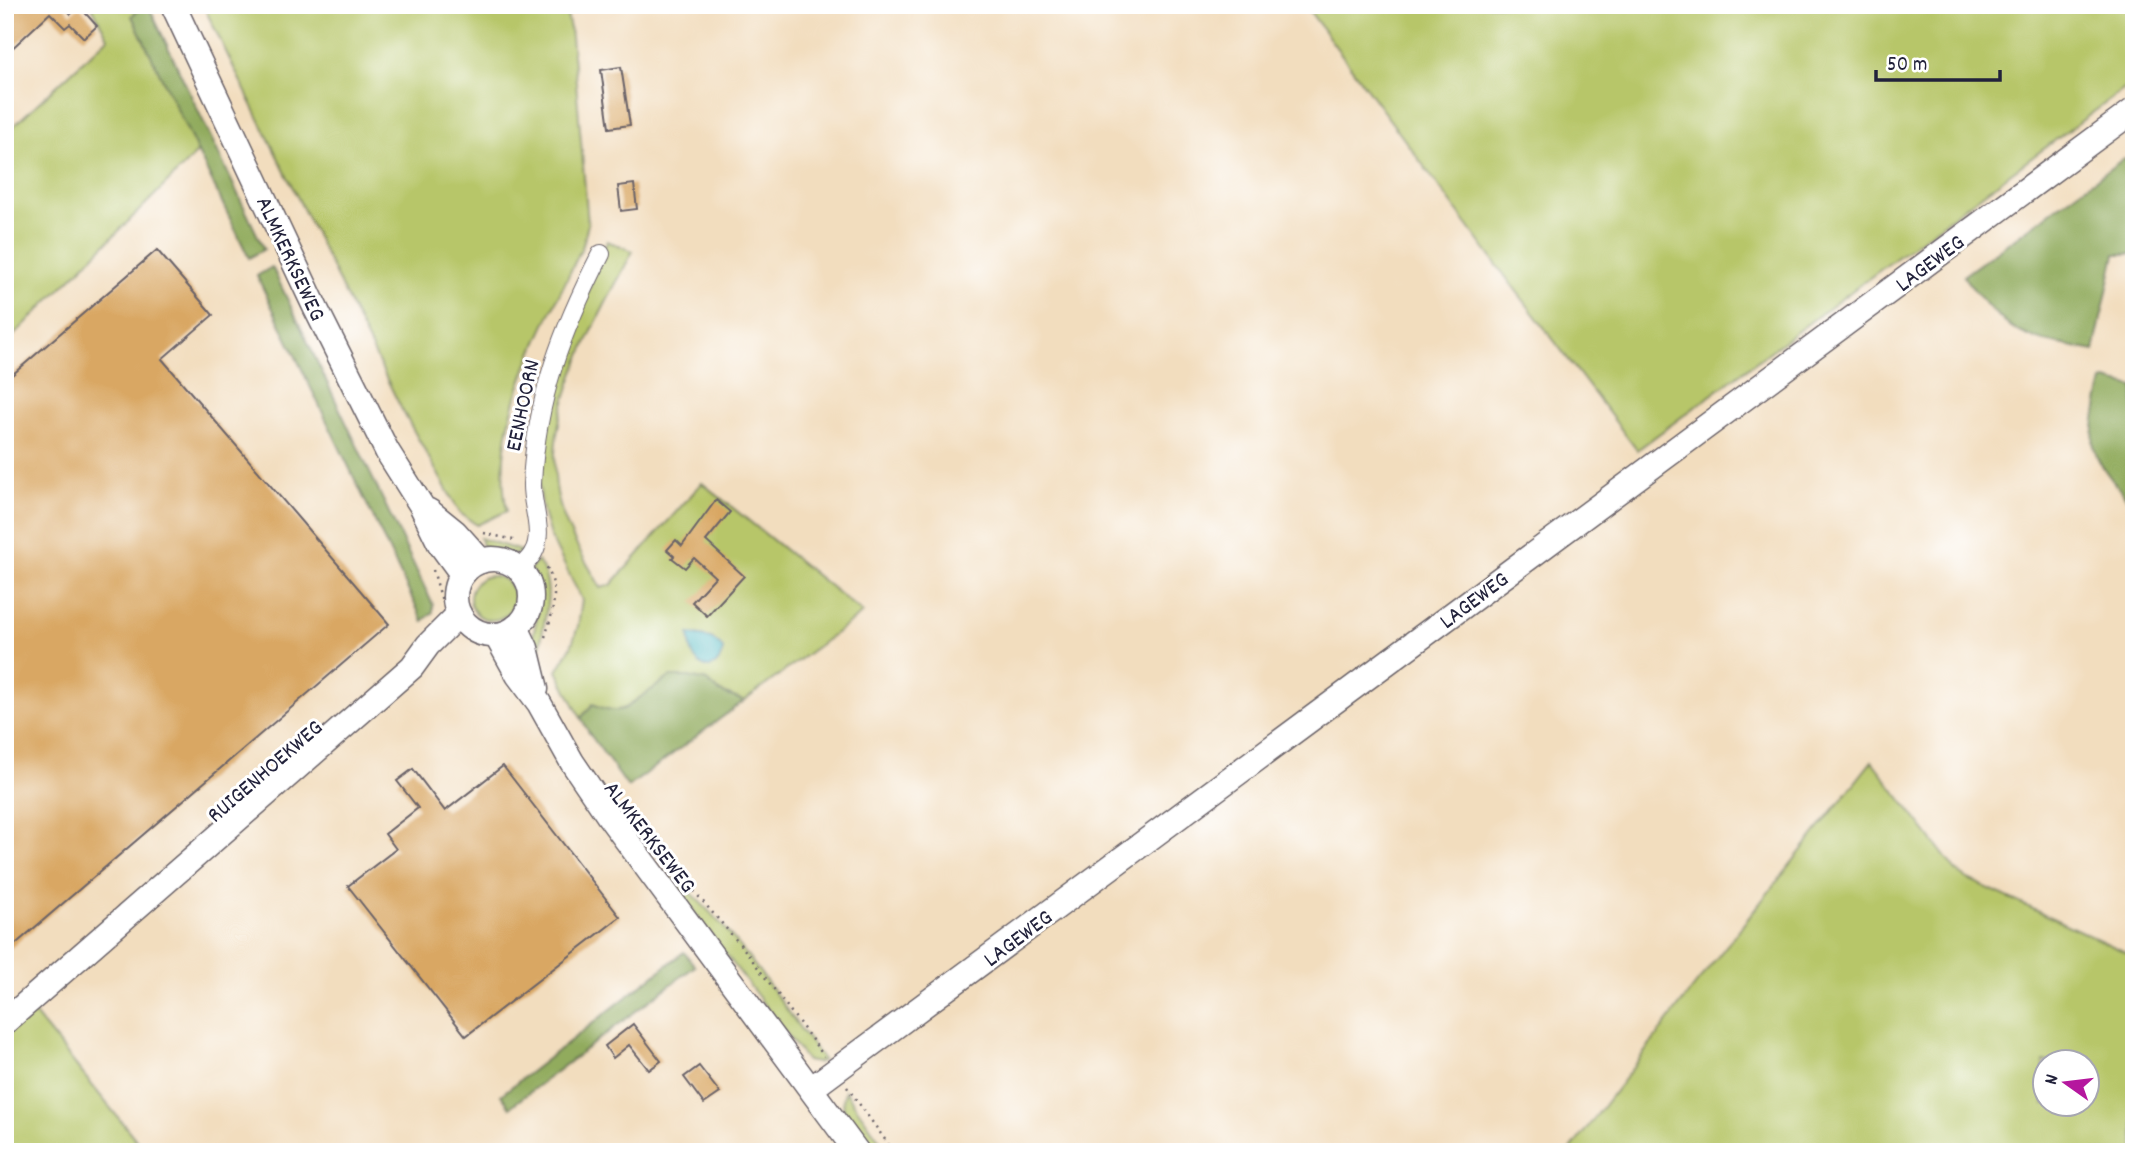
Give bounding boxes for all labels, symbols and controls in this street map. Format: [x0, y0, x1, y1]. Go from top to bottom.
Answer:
scale bar [1876, 38, 2001, 82]
text: 50 m [1887, 51, 1927, 81]
street label: ALMKERKSEWEG [246, 192, 332, 327]
street label: LAGEWEG [1890, 228, 1973, 302]
street label: EENHOORN [499, 357, 550, 455]
street label: LAGEWEG [1434, 565, 1517, 639]
street label: RUIGENHOEKWEG [201, 713, 332, 832]
street label: ALMKERKSEWEG [594, 775, 703, 901]
street label: LAGEWEG [978, 903, 1061, 977]
north arrow [2030, 1048, 2100, 1118]
text: N [2039, 1072, 2067, 1088]

